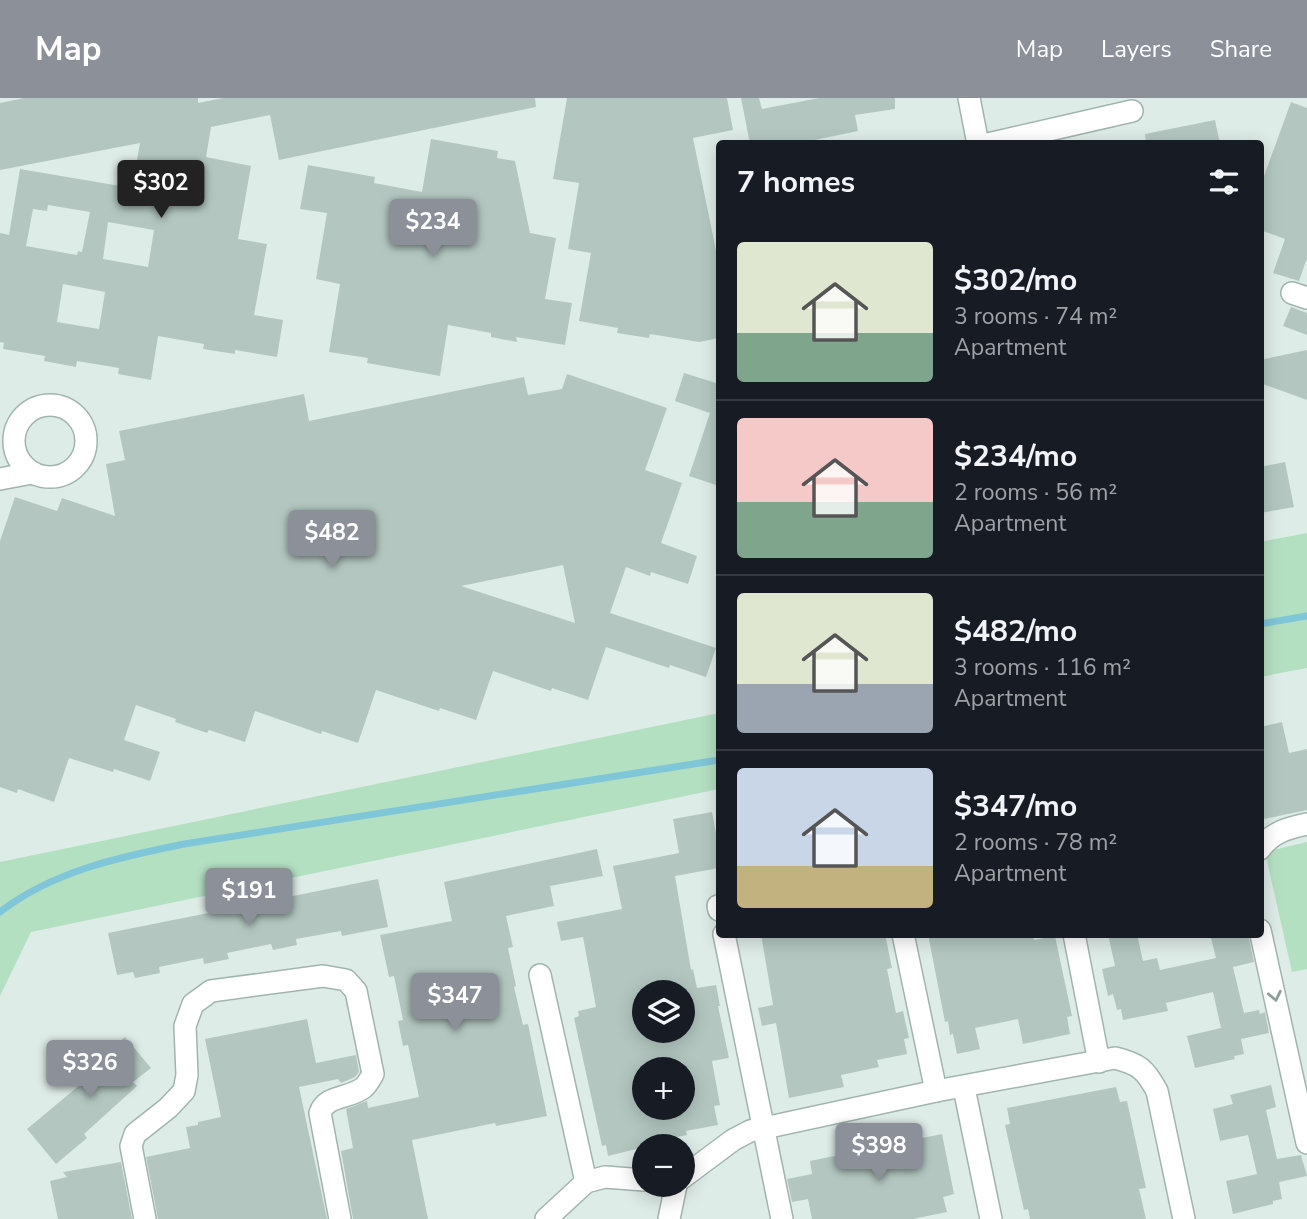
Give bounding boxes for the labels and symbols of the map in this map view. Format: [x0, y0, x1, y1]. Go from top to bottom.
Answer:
pin: $302 [120, 160, 202, 220]
pin: $234 [392, 200, 474, 259]
pin: $482 [291, 510, 373, 570]
pin: $191 [208, 868, 290, 928]
pin: $347 [414, 974, 496, 1033]
one-way arrow [1266, 990, 1281, 1002]
pin: $326 [49, 1040, 131, 1100]
pin: $398 [838, 1124, 920, 1183]

